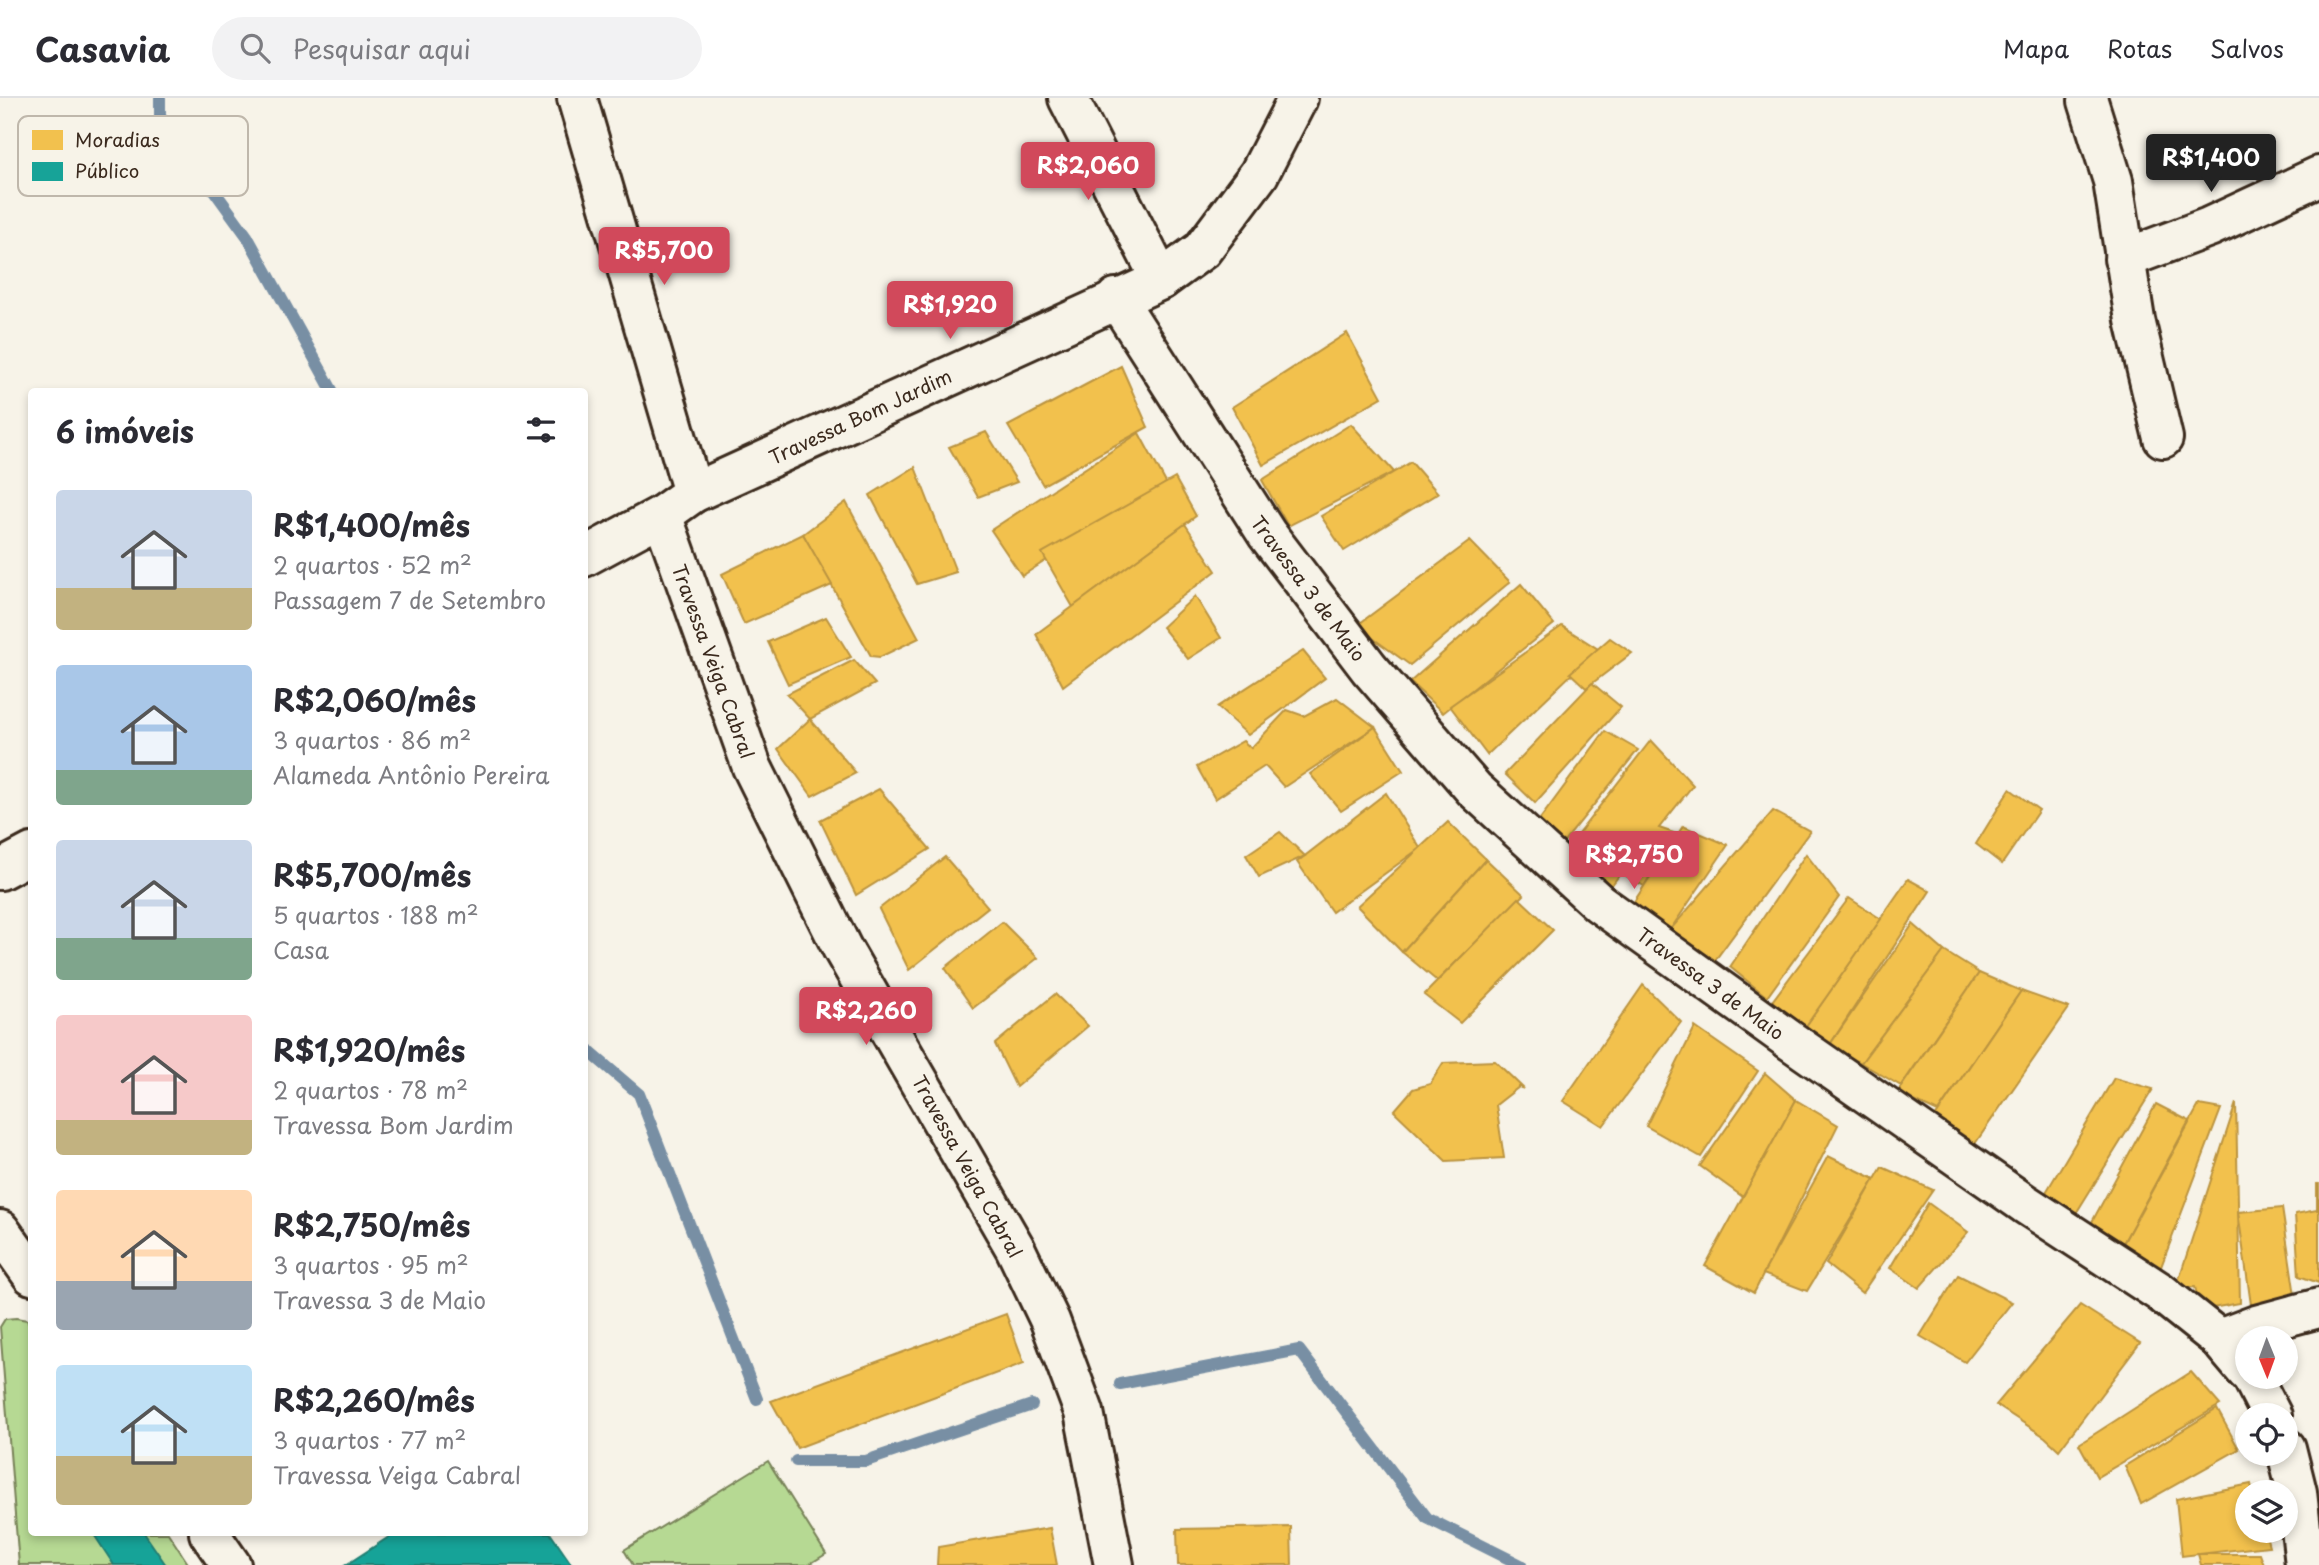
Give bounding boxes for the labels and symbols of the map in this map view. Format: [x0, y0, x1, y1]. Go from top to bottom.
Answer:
legend [18, 116, 248, 196]
text: Moradias [75, 125, 160, 153]
pin: R$1,400 [2146, 134, 2276, 194]
pin: R$2,060 [1023, 142, 1153, 202]
text: Público [75, 156, 139, 184]
pin: R$5,700 [599, 228, 729, 287]
pin: R$1,920 [885, 282, 1015, 341]
street label: Travessa Bom Jardim [764, 361, 956, 471]
street label: Travessa 3 de Maio [1245, 509, 1373, 667]
street label: Travessa Veiga Cabral [666, 560, 762, 762]
pin: R$2,750 [1569, 832, 1699, 891]
street label: Travessa 3 de Maio [1632, 920, 1790, 1046]
pin: R$2,260 [801, 988, 931, 1047]
street label: Travessa Veiga Cabral [906, 1070, 1030, 1262]
north arrow [2235, 1326, 2298, 1390]

